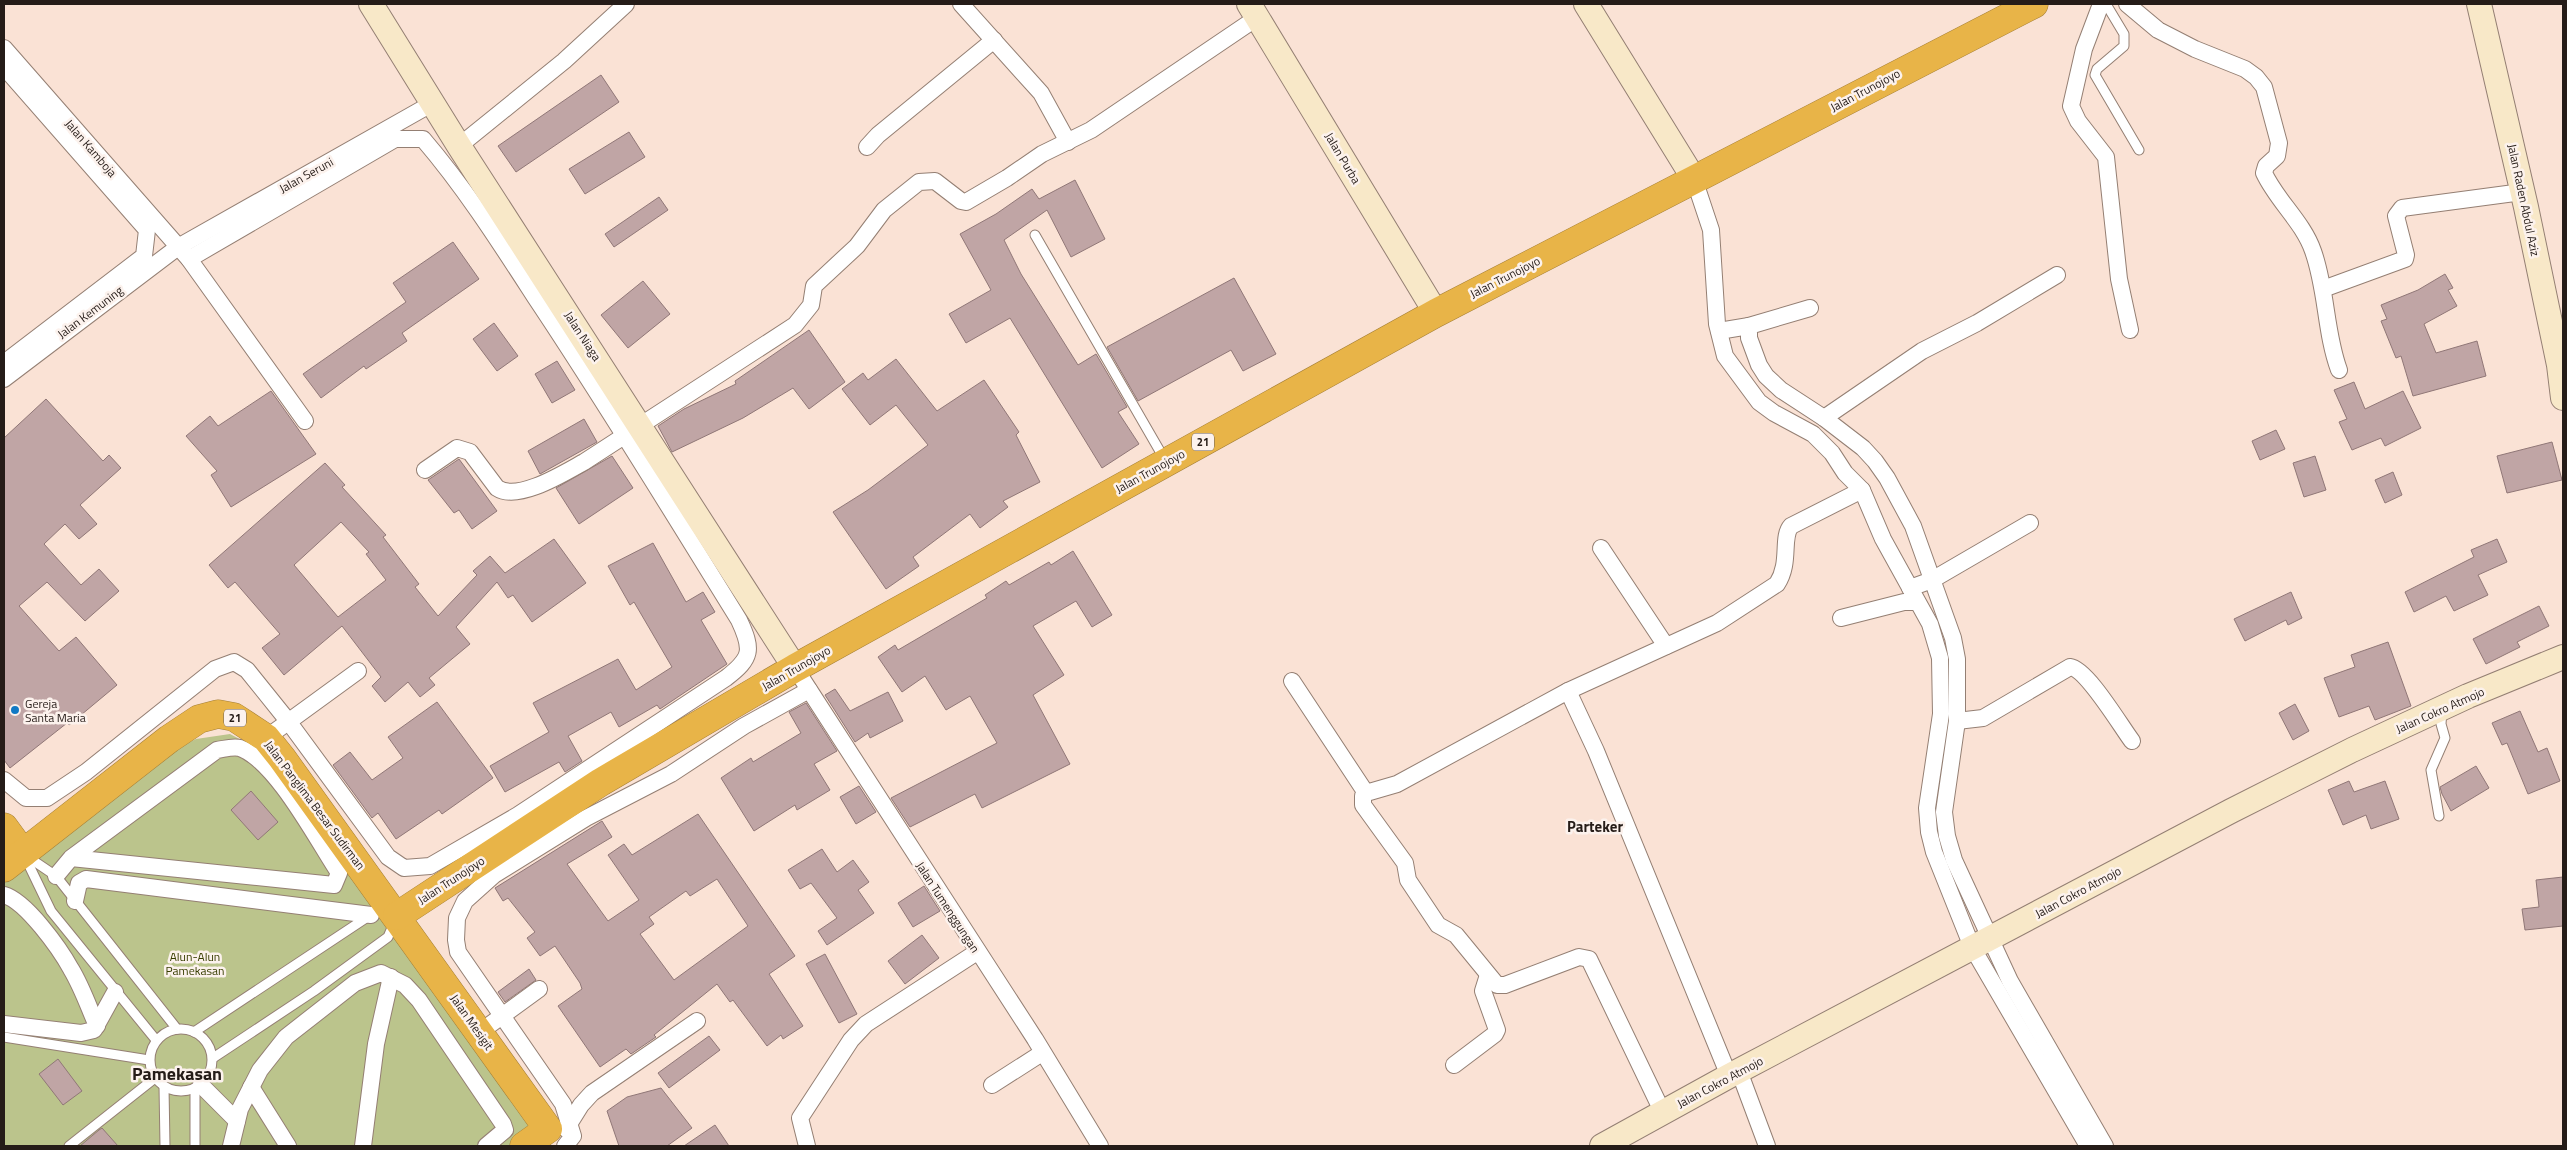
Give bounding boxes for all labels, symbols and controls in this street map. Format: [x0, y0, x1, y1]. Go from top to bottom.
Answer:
street label: Jalan Trunojoyo [1827, 64, 1903, 116]
street label: Jalan Kamboja [60, 115, 122, 181]
street label: Jalan Purba [1320, 129, 1366, 187]
street label: Jalan Raden Abdul Aziz [2503, 142, 2545, 258]
street label: Jalan Seruni [275, 152, 337, 198]
street label: Jalan Trunojoyo [1466, 251, 1544, 303]
street label: Jalan Kemuning [53, 281, 127, 343]
street label: Jalan Niaga [560, 307, 606, 365]
road number: 21 [1192, 434, 1214, 451]
street label: Jalan Trunojoyo [1112, 444, 1188, 498]
street label: Jalan Trunojoyo [758, 641, 834, 695]
street label: Jalan Cokro Atmojo [2393, 682, 2487, 738]
place label: Gereja Santa Maria [25, 694, 86, 727]
marker: Gereja Santa Maria [9, 704, 21, 716]
road number: 21 [224, 710, 246, 726]
street label: Jalan Panglima Besar Sudirman [260, 736, 370, 874]
district label: Parteker [1567, 815, 1623, 838]
street label: Jalan Trunojoyo [414, 851, 488, 909]
street label: Jalan Tumenggungan [911, 858, 985, 956]
street label: Jalan Cokro Atmojo [2031, 861, 2125, 923]
park label: Alun-Alun Pamekasan [166, 947, 224, 980]
street label: Jalan Mesigit [446, 990, 499, 1055]
street label: Jalan Cokro Atmojo [1673, 1051, 1767, 1113]
district label: Pamekasan [132, 1060, 222, 1087]

